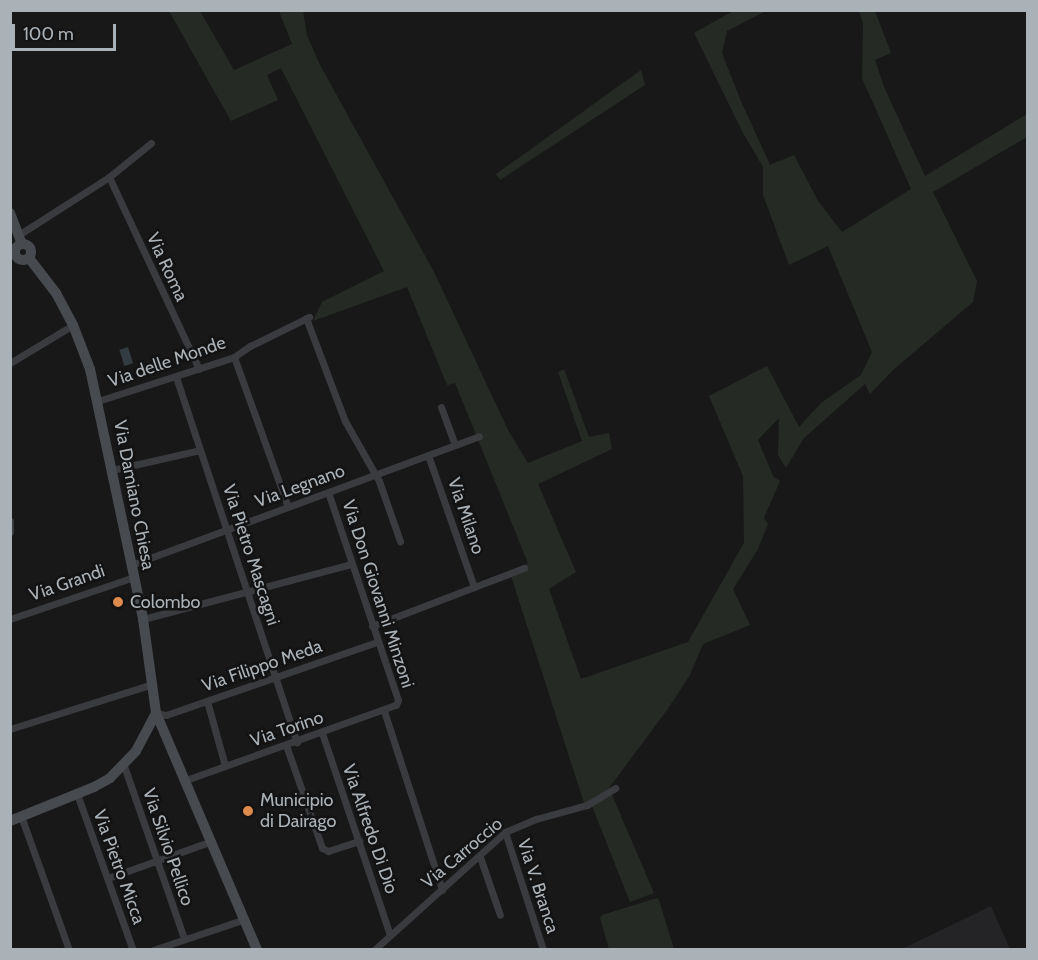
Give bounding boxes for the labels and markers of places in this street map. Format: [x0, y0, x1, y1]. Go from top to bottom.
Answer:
place label: Colombo [130, 591, 200, 613]
marker: Colombo [111, 595, 125, 609]
place label: Municipio di Dairago [260, 790, 336, 832]
marker: Municipio di Dairago [241, 804, 255, 818]

